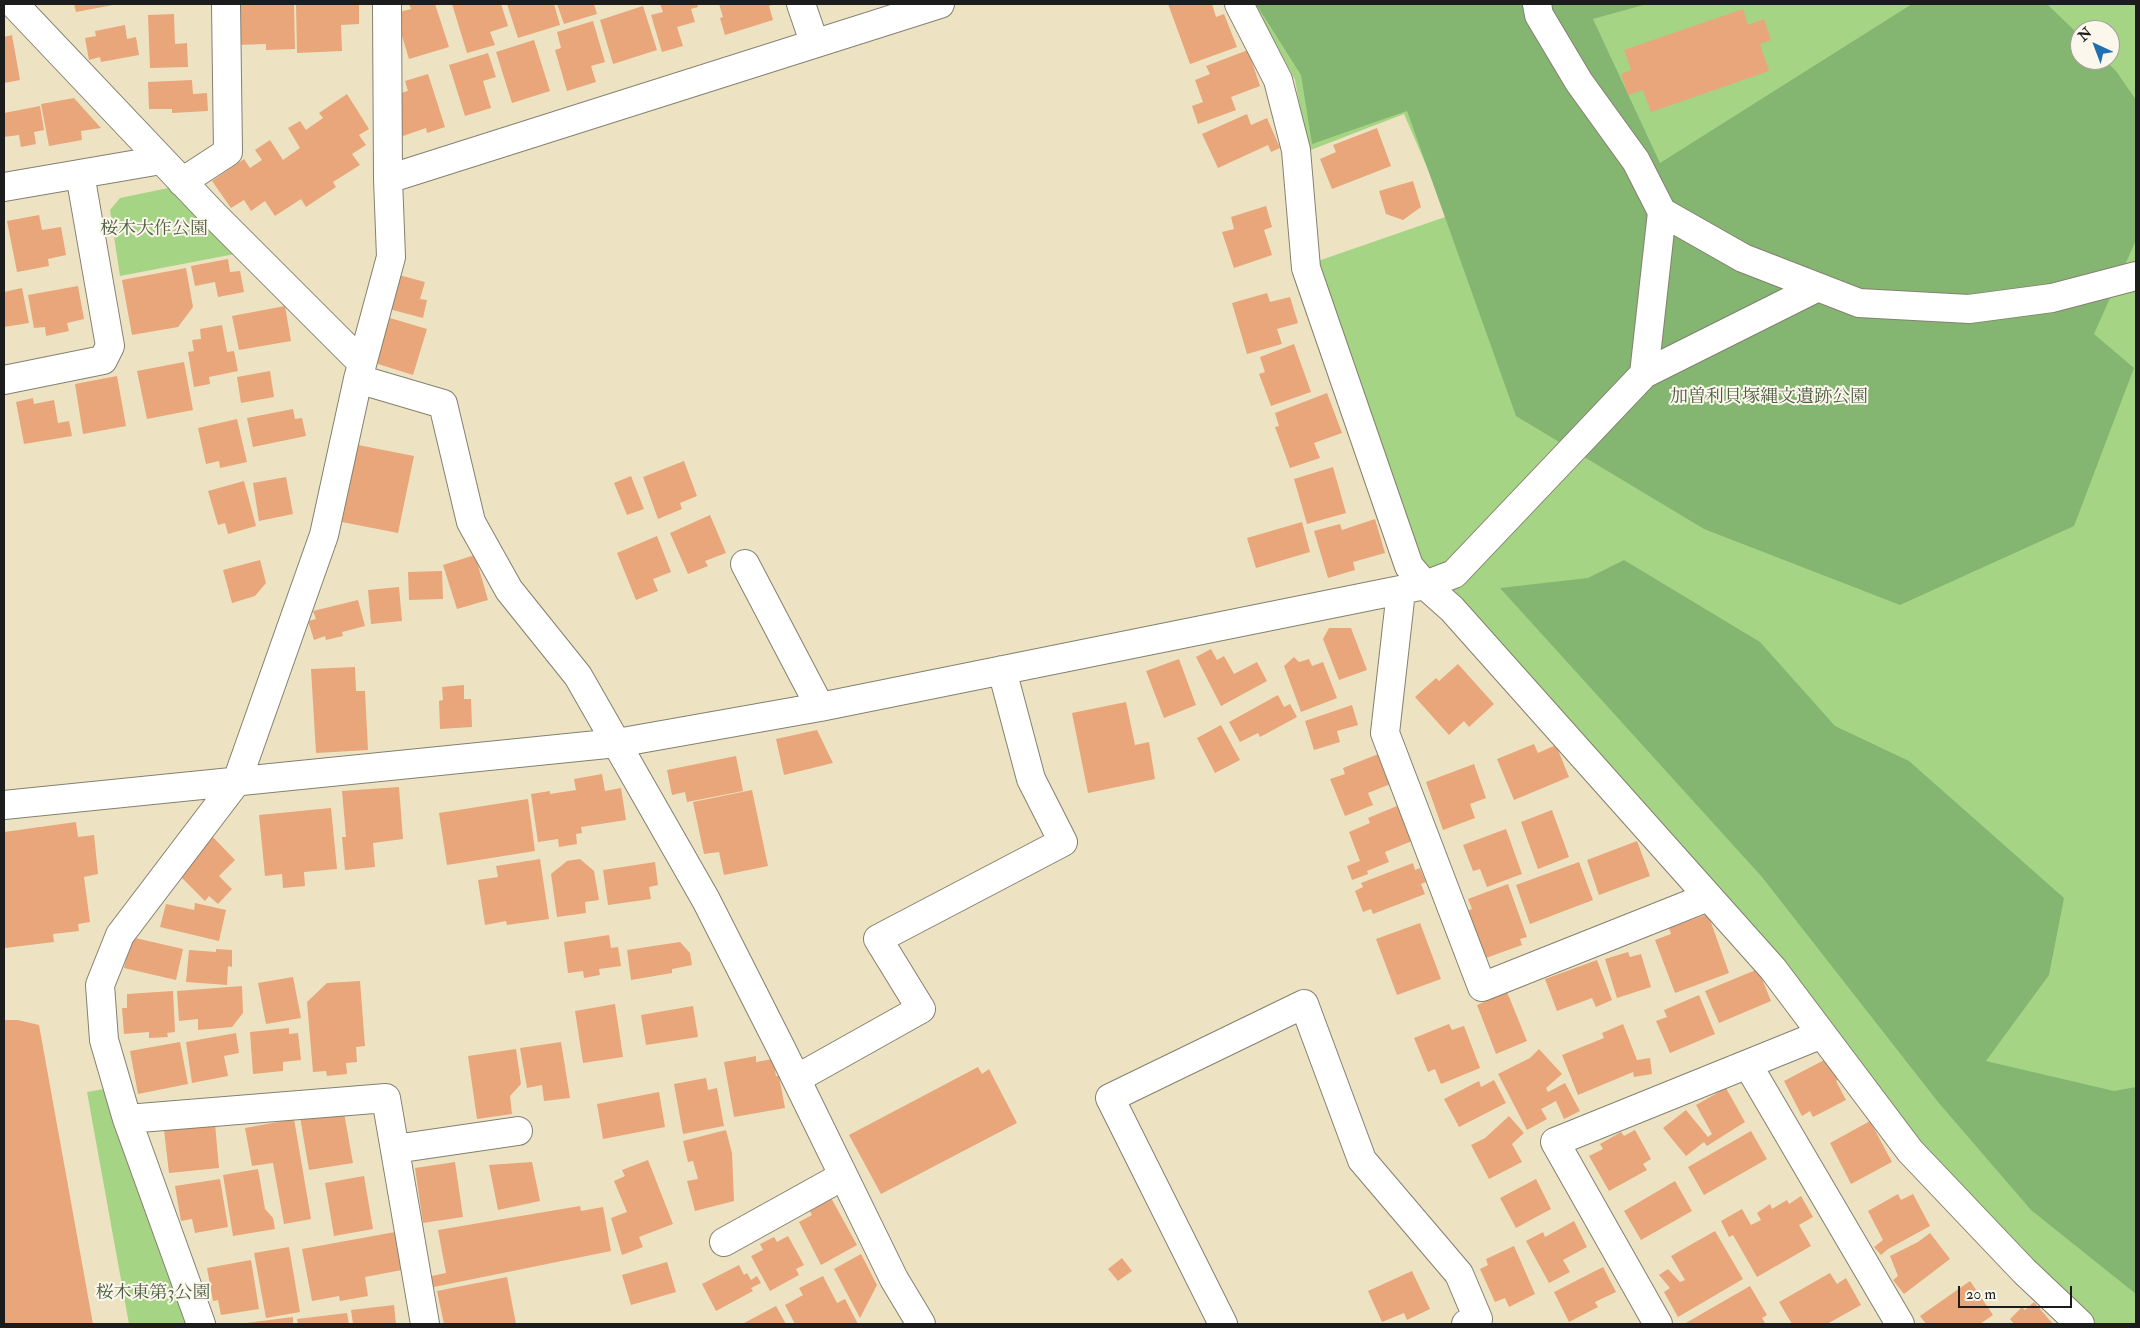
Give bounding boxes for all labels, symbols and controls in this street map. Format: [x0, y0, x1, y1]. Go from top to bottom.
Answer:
north arrow [2070, 20, 2120, 70]
text: N [2075, 24, 2095, 45]
park label: 桜木大作公園 [100, 219, 208, 241]
park label: 加曽利貝塚縄文遺跡公園 [1670, 387, 1868, 409]
scale bar [1960, 1276, 2074, 1308]
park label: 桜木東第3公園 [96, 1283, 210, 1305]
text: 20 m [1966, 1285, 1996, 1304]

